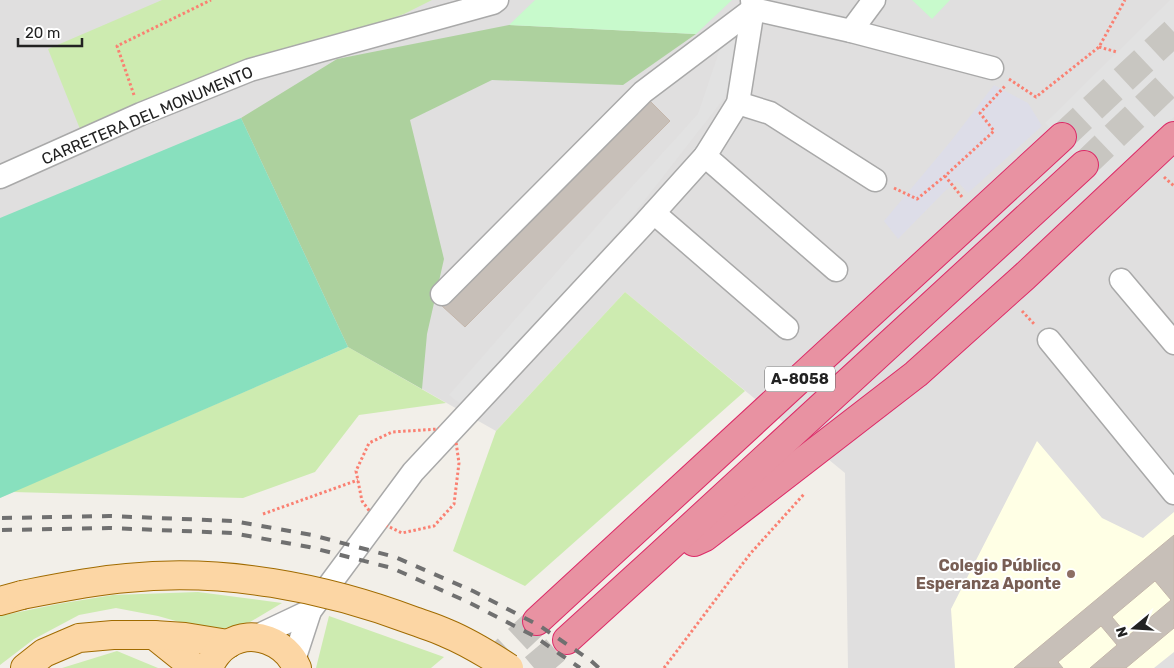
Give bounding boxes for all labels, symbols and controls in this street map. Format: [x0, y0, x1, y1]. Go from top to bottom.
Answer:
scale bar [18, 15, 81, 47]
text: 20 m [25, 24, 60, 42]
street label: CARRETERA DEL MONUMENTO [39, 62, 256, 169]
road number: A-8058 [765, 366, 835, 392]
place label: Colegio Público Esperanza Aponte [916, 556, 1061, 593]
marker: Colegio Público Esperanza Aponte [1065, 568, 1077, 580]
north arrow [1109, 603, 1159, 653]
text: N [1112, 624, 1132, 639]

